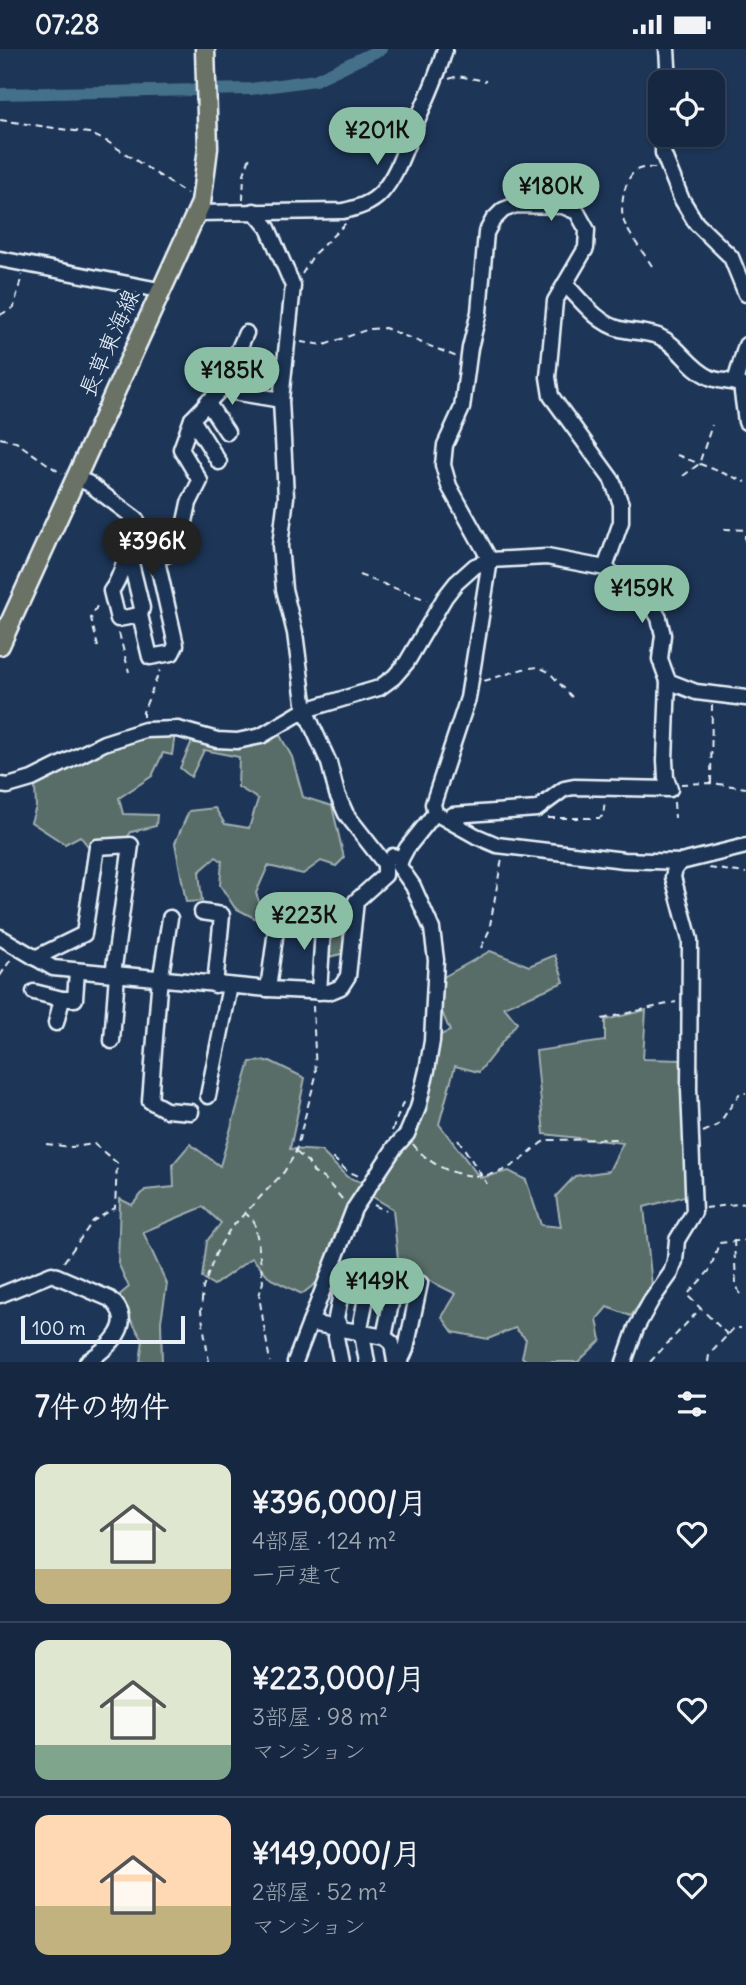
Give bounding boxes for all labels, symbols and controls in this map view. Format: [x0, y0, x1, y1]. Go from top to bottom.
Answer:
text: 07:28 [35, 8, 100, 41]
map controls [648, 70, 725, 147]
button: locate [648, 70, 725, 147]
pin: ¥201K [328, 107, 426, 167]
text: ¥201K [345, 115, 409, 144]
pin: ¥180K [502, 163, 600, 223]
text: ¥180K [518, 171, 584, 200]
street label: 長草東海線 [72, 284, 145, 401]
pin: ¥185K [183, 347, 281, 407]
text: ¥185K [200, 355, 264, 384]
pin: ¥396K [103, 519, 201, 578]
text: ¥396K [118, 526, 186, 555]
pin: ¥159K [593, 565, 691, 625]
text: ¥159K [610, 573, 674, 602]
pin: ¥223K [255, 893, 353, 952]
text: ¥223K [271, 900, 337, 929]
pin: ¥149K [328, 1259, 426, 1318]
text: ¥149K [345, 1266, 409, 1295]
scale bar [21, 1313, 186, 1345]
text: 100 m [32, 1316, 86, 1340]
icon: filters [673, 1385, 711, 1423]
text: 7件の物件 [35, 1387, 170, 1425]
text: ¥396,000/月 [252, 1483, 427, 1521]
icon: home [91, 1492, 175, 1576]
icon: heart [673, 1515, 711, 1553]
text: 4部屋 · 124 m² [252, 1526, 396, 1555]
text: 一戸建て [252, 1560, 344, 1589]
text: ¥223,000/月 [252, 1659, 426, 1697]
icon: home [91, 1668, 175, 1752]
icon: heart [673, 1691, 711, 1729]
text: 3部屋 · 98 m² [252, 1702, 388, 1731]
text: マンション [252, 1736, 366, 1765]
text: ¥149,000/月 [252, 1834, 422, 1872]
icon: home [91, 1843, 175, 1927]
icon: heart [673, 1866, 711, 1904]
text: 2部屋 · 52 m² [252, 1877, 387, 1906]
text: マンション [252, 1911, 366, 1940]

